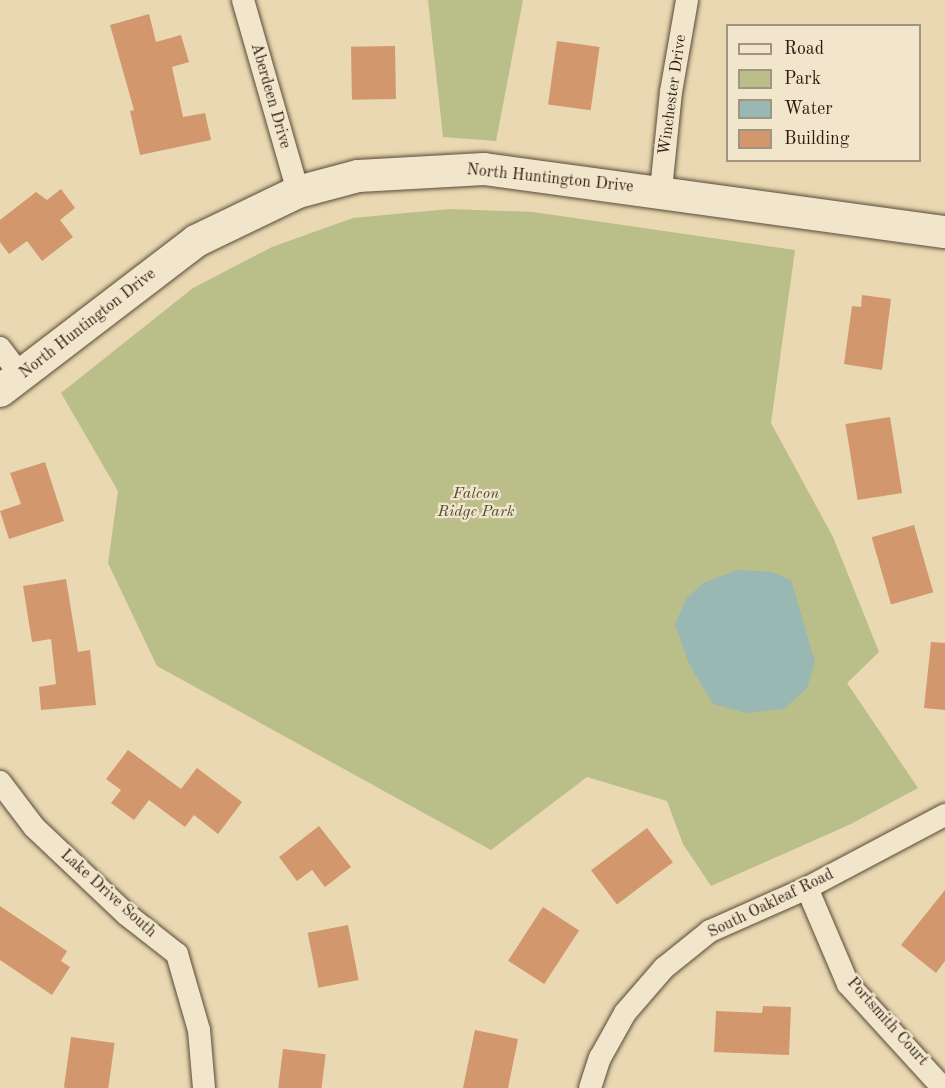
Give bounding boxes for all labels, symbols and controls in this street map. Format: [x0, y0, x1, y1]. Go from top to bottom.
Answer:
legend [726, 24, 921, 162]
street label: Winchester Drive [655, 33, 691, 157]
text: Road [784, 40, 824, 58]
street label: Aberdeen Drive [246, 41, 294, 151]
text: Park [784, 70, 821, 88]
text: Water [784, 100, 833, 118]
text: Building [784, 130, 849, 148]
street label: North Huntington Drive [466, 161, 634, 197]
street label: North Huntington Drive [16, 265, 160, 383]
park label: Falcon Ridge Park [437, 484, 515, 522]
street label: Lake Drive South [56, 846, 160, 942]
street label: South Oakleaf Road [705, 865, 837, 943]
street label: Portsmith Court [842, 974, 932, 1070]

